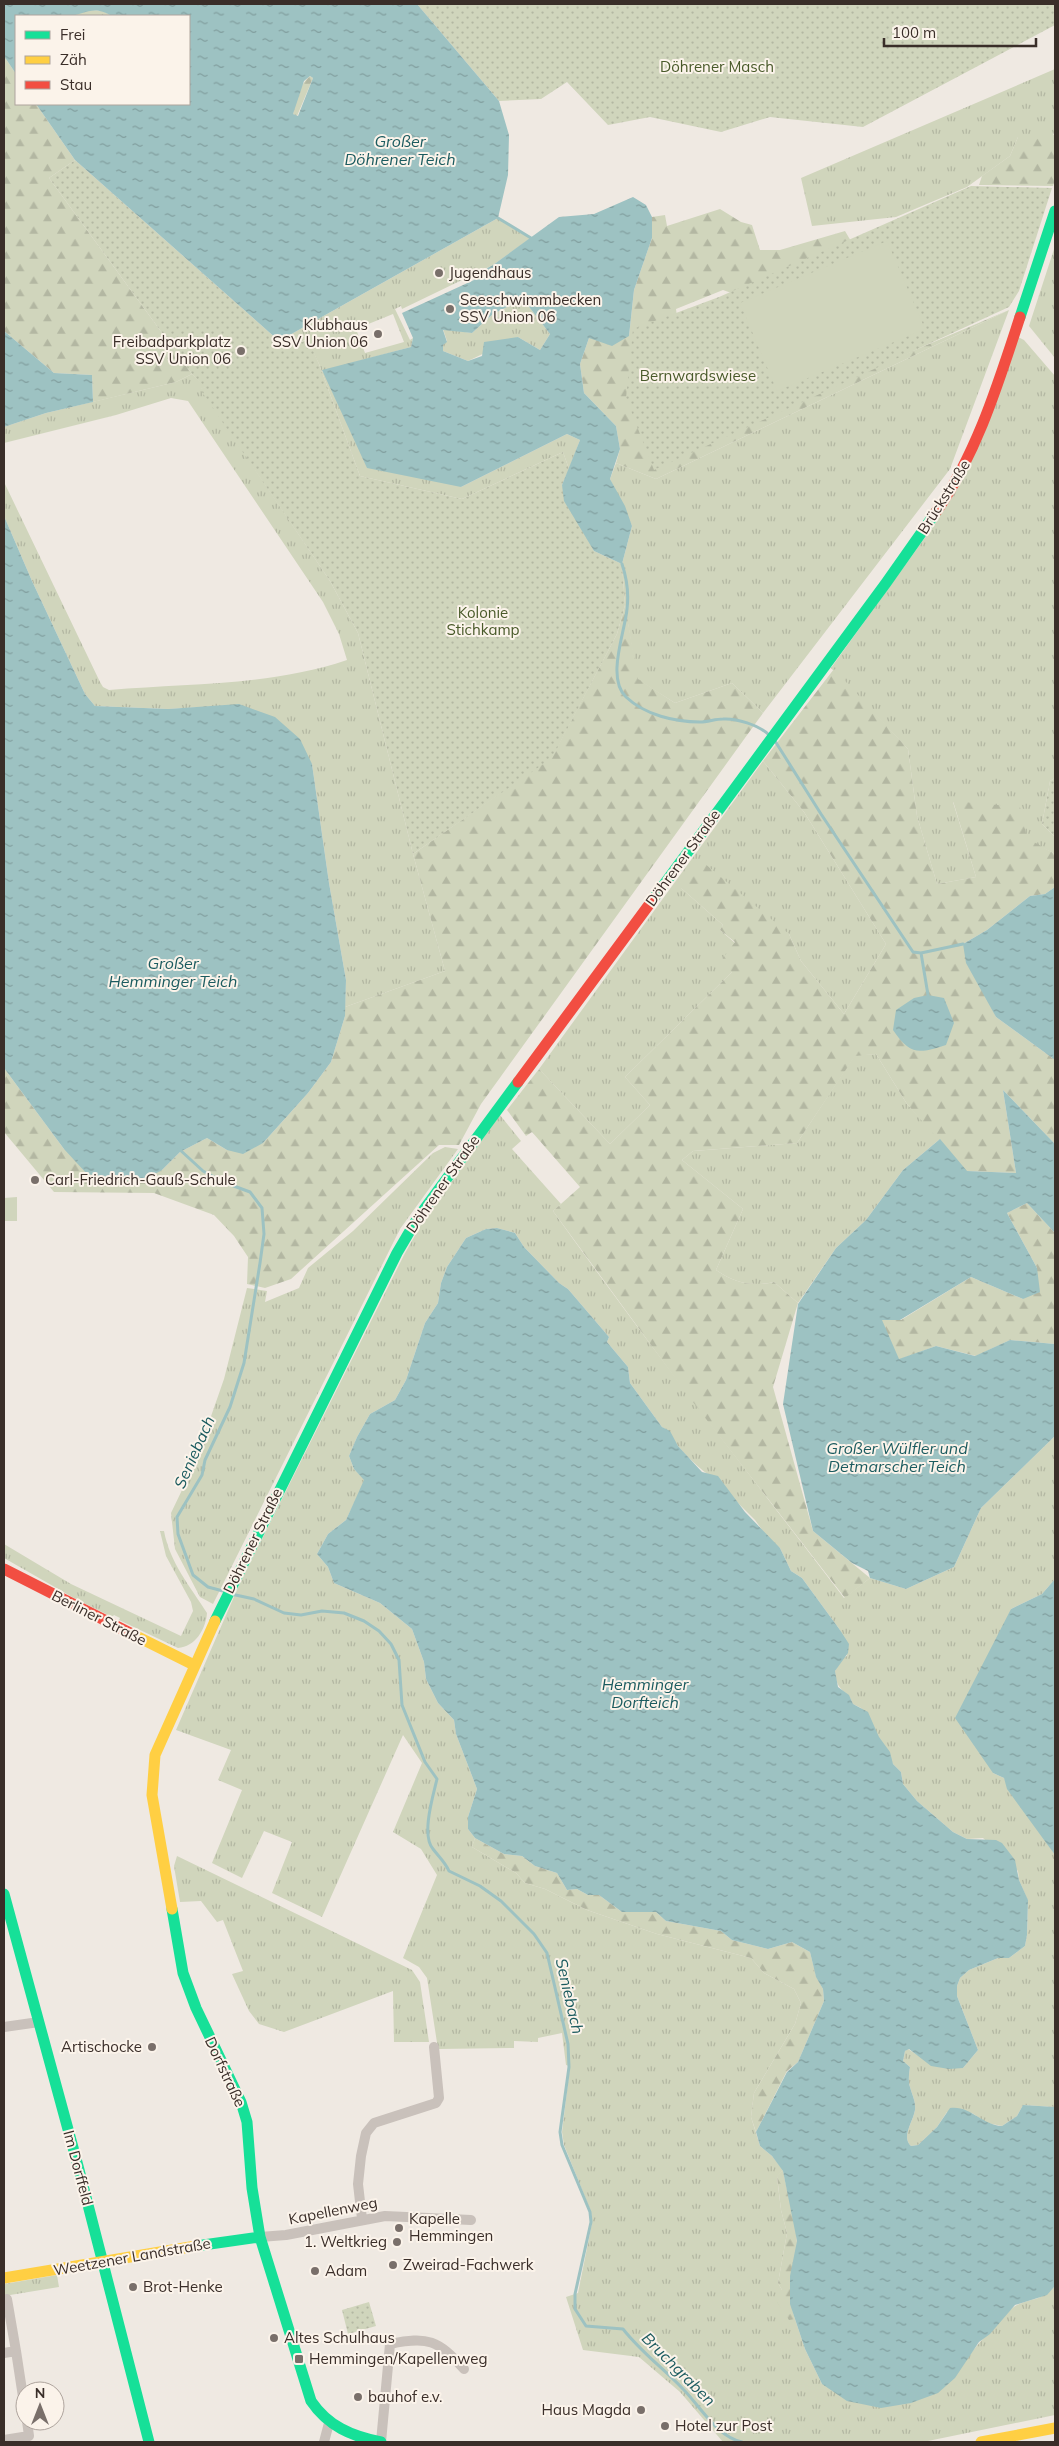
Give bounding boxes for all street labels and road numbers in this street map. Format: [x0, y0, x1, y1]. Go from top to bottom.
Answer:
street label: Brückstraße [913, 456, 974, 537]
street label: Döhrener Straße [641, 806, 724, 910]
street label: Döhrener Straße [402, 1131, 483, 1236]
street label: Döhrener Straße [219, 1485, 286, 1597]
street label: Berliner Straße [49, 1586, 150, 1650]
street label: Dorfstraße [201, 2034, 250, 2110]
street label: Im Dorffeld [59, 2128, 98, 2208]
street label: Kapellenweg [287, 2193, 379, 2228]
street label: Weetzener Landstraße [52, 2233, 212, 2280]

